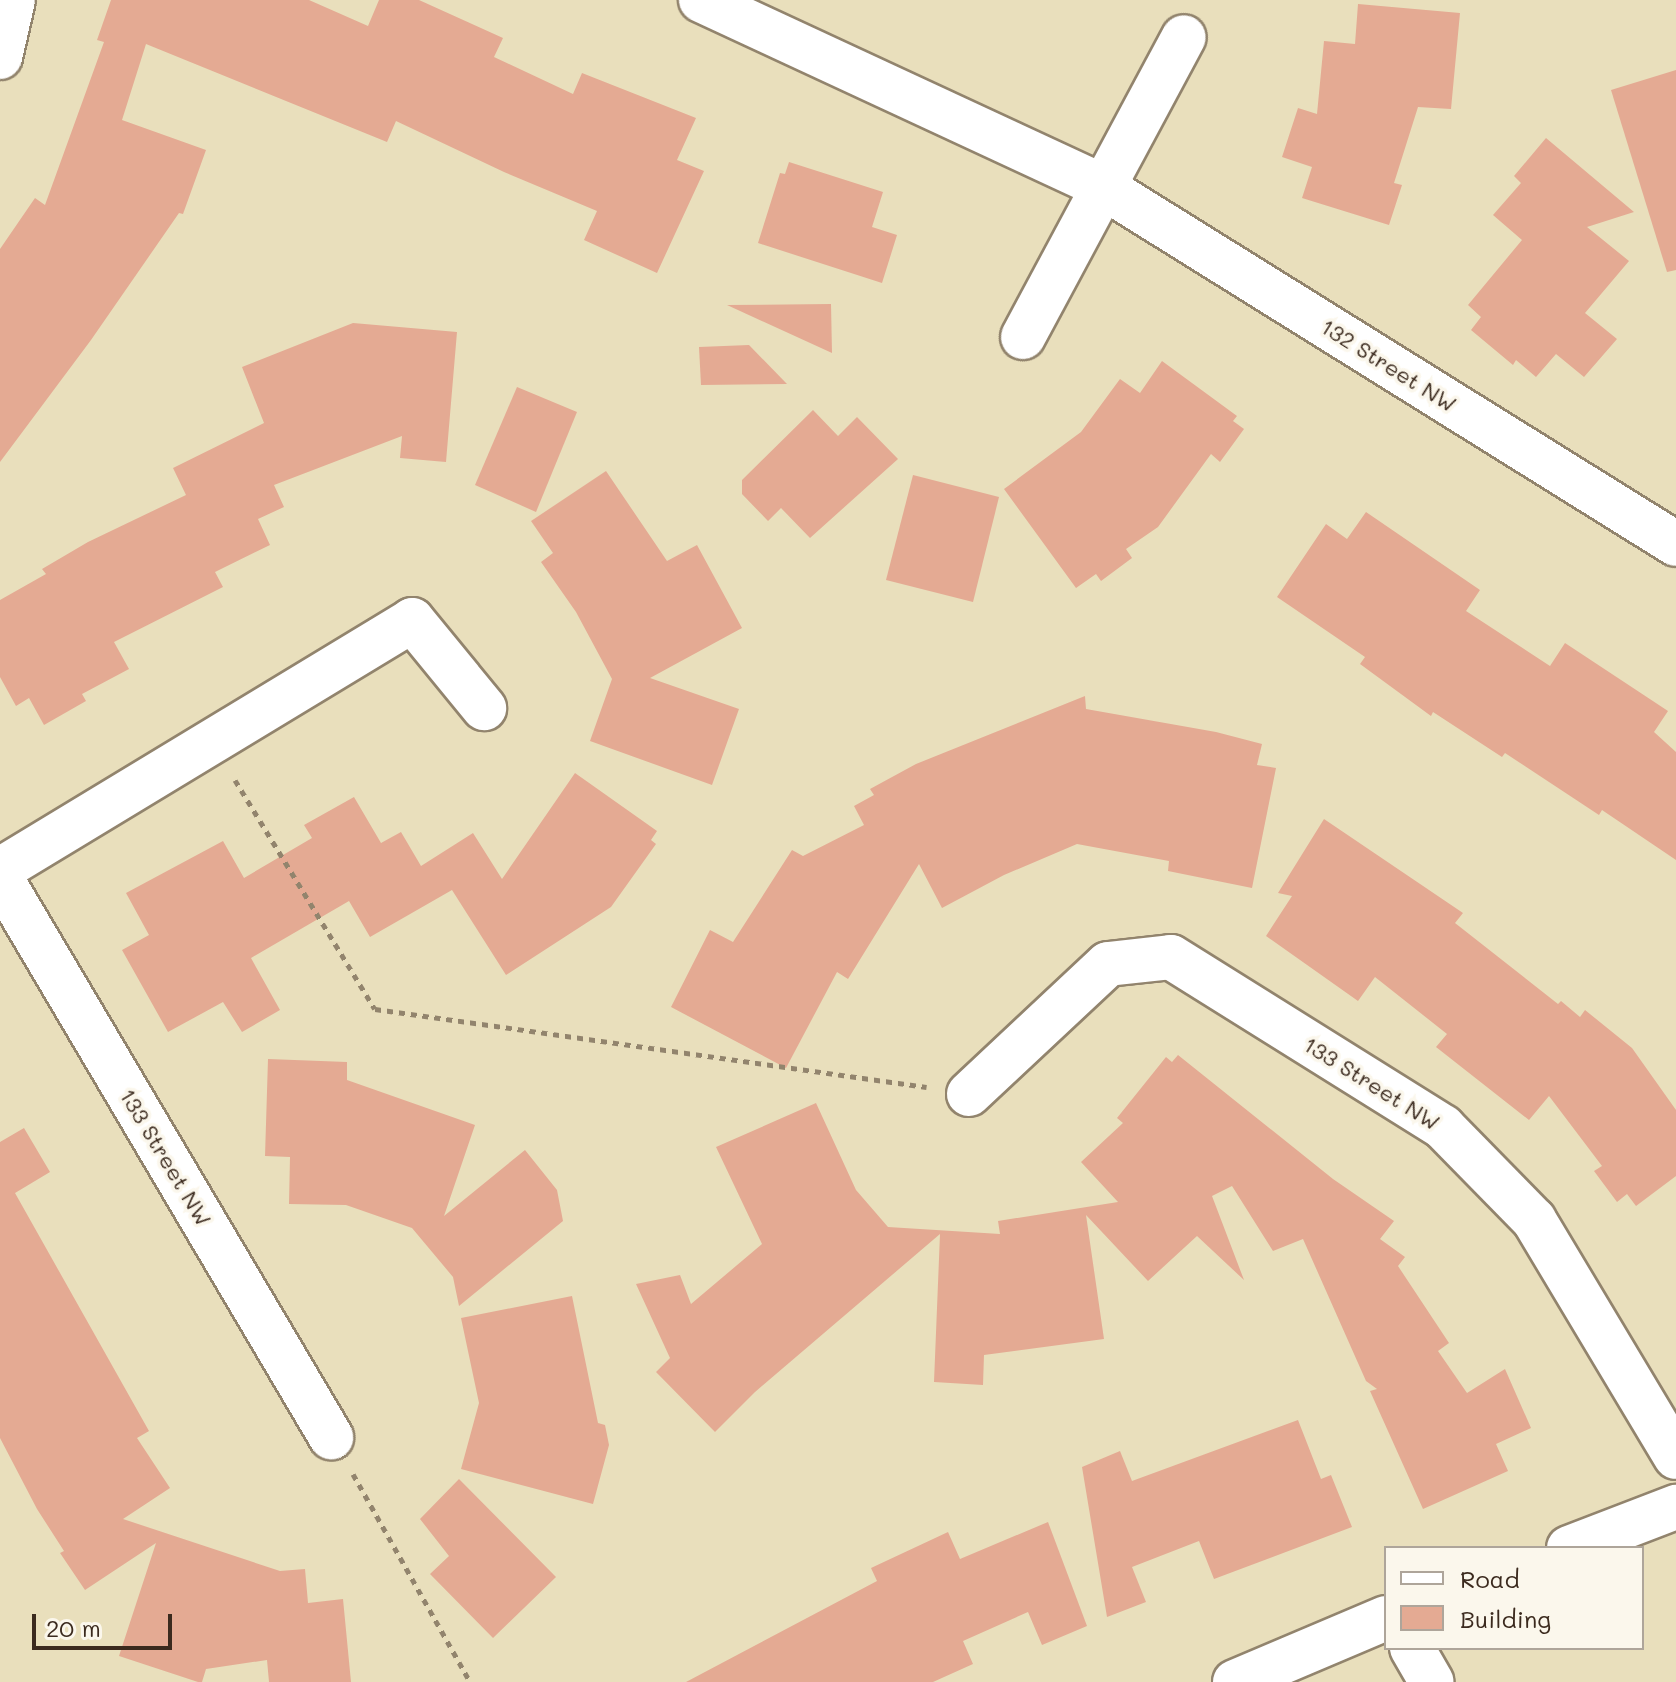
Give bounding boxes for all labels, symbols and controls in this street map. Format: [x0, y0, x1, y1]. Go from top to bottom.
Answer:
street label: 132 Street NW [1316, 313, 1462, 417]
street label: 133 Street NW [1299, 1031, 1445, 1135]
street label: 133 Street NW [115, 1084, 217, 1230]
legend [1384, 1546, 1644, 1650]
text: Road [1460, 1563, 1520, 1594]
scale bar [36, 1598, 176, 1648]
text: Building [1460, 1603, 1551, 1634]
text: 20 m [46, 1612, 101, 1643]

